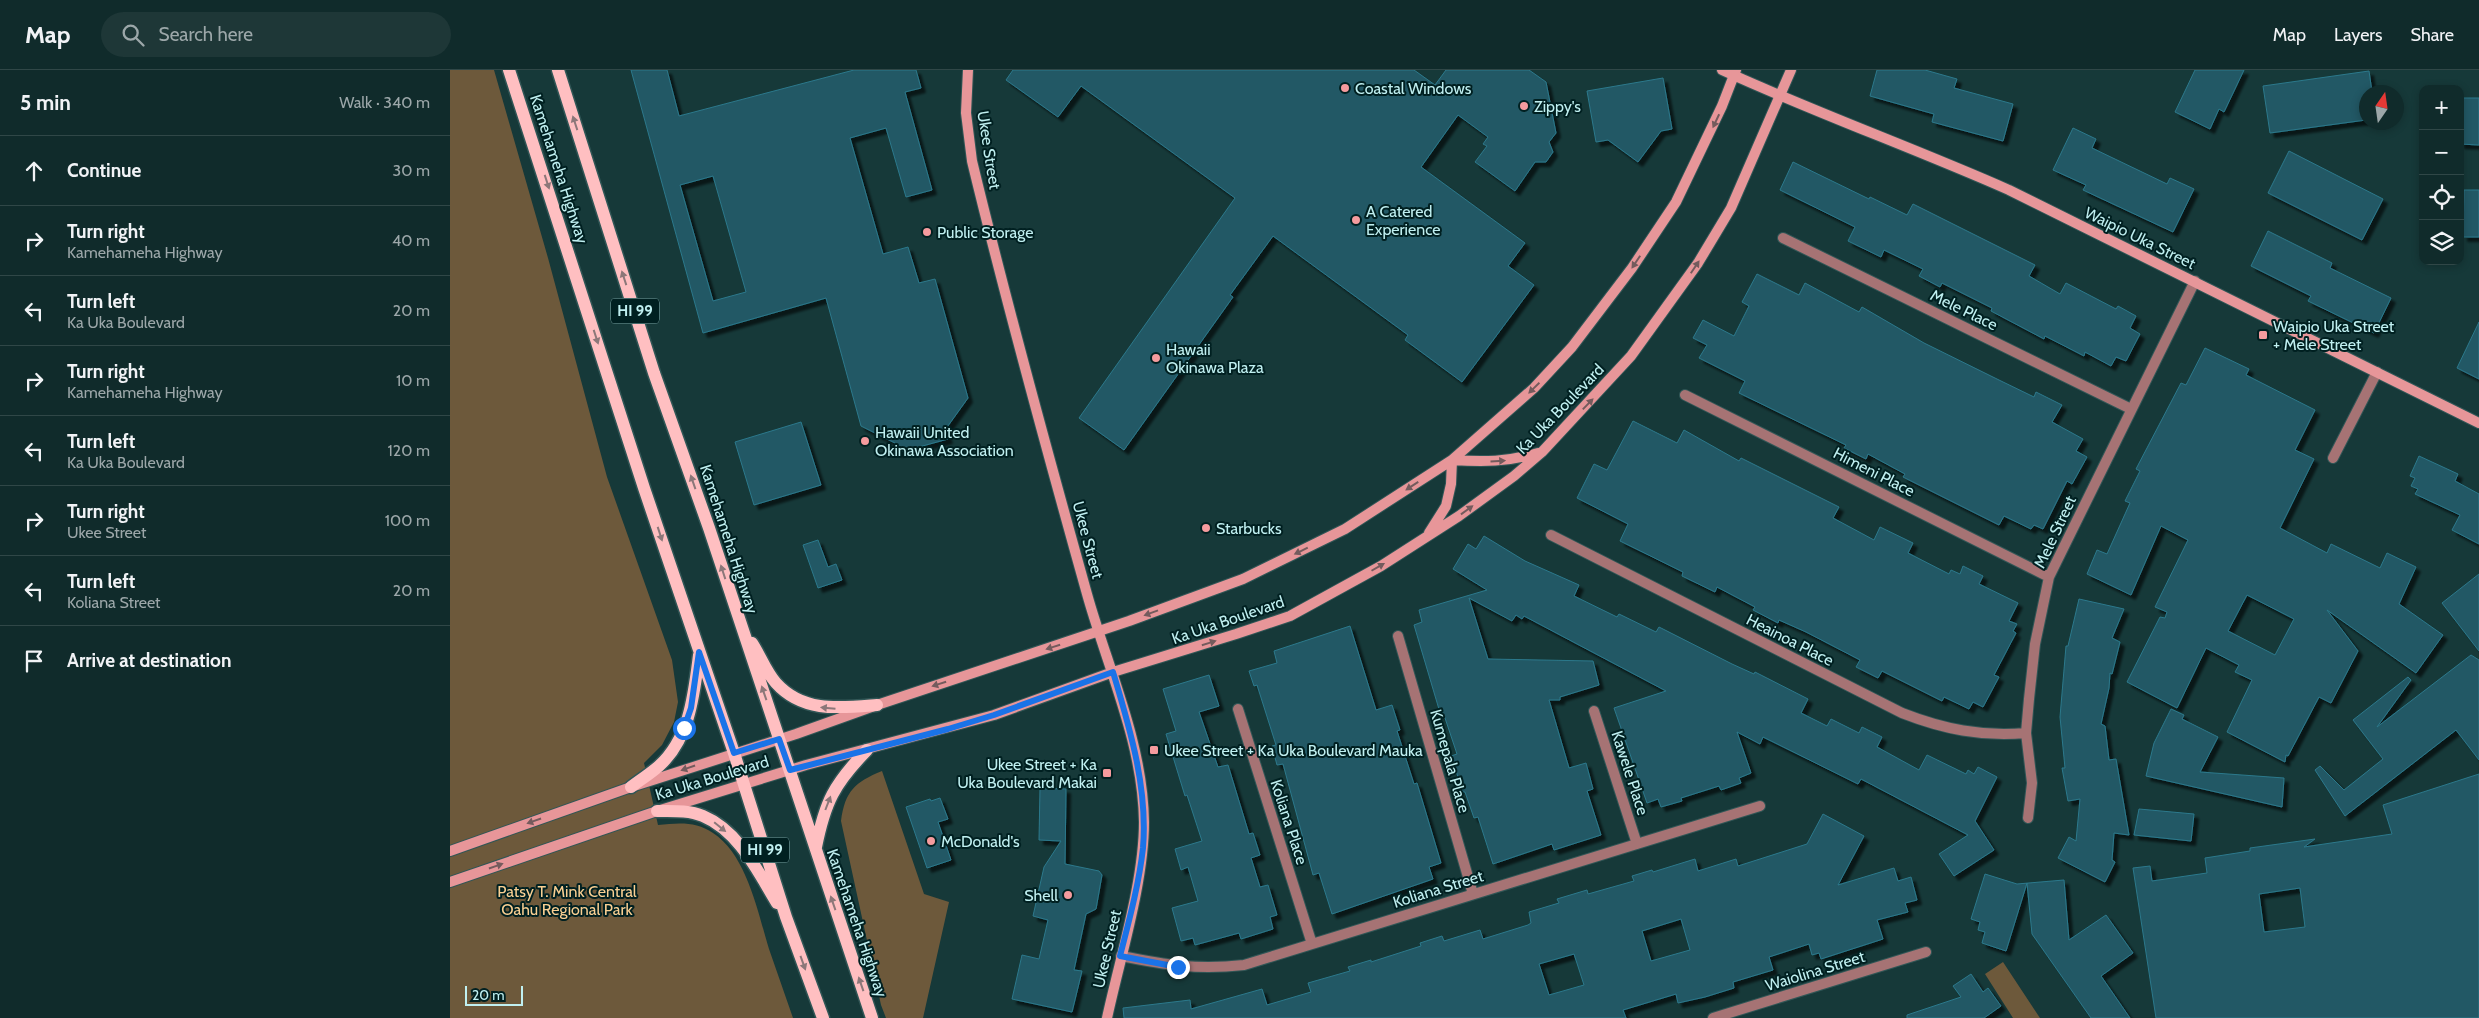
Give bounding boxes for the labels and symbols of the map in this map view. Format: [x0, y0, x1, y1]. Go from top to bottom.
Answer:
place label: Coastal Windows [1355, 79, 1472, 98]
marker: Coastal Windows [1339, 82, 1351, 94]
north arrow [2359, 85, 2404, 130]
street label: Kamehameha Highway [526, 92, 592, 246]
place label: Zippy's [1534, 97, 1581, 116]
marker: Zippy's [1518, 100, 1530, 112]
street label: Ukee Street [973, 109, 1005, 191]
one-way arrow [1711, 114, 1719, 128]
one-way arrow [571, 116, 578, 131]
one-way arrow [544, 175, 552, 190]
place label: A Catered Experience [1366, 202, 1440, 239]
street label: Waipio Uka Street [2081, 203, 2199, 273]
marker: A Catered Experience [1350, 214, 1362, 226]
place label: Public Storage [937, 223, 1033, 242]
marker: Public Storage [921, 226, 933, 238]
one-way arrow [1631, 255, 1641, 269]
one-way arrow [1690, 260, 1700, 274]
one-way arrow [620, 270, 628, 285]
street label: Mele Place [1927, 286, 2001, 334]
road number: HI 99 [611, 298, 659, 324]
place label: Waipio Uka Street + Mele Street [2273, 317, 2395, 354]
marker: Waipio Uka Street + Mele Street [2257, 329, 2269, 341]
one-way arrow [593, 330, 601, 345]
place label: Hawaii Okinawa Plaza [1166, 340, 1264, 377]
marker: Hawaii Okinawa Plaza [1150, 352, 1162, 364]
street label: Ka Uka Boulevard [1512, 360, 1608, 458]
one-way arrow [1528, 382, 1540, 394]
one-way arrow [1582, 398, 1594, 410]
place label: Hawaii United Okinawa Association [875, 423, 1014, 460]
marker: Hawaii United Okinawa Association [859, 435, 871, 447]
street label: Himeni Place [1830, 443, 1918, 501]
one-way arrow [1490, 456, 1506, 464]
street label: Kamehameha Highway [696, 462, 762, 616]
one-way arrow [689, 474, 696, 489]
one-way arrow [1405, 481, 1418, 491]
street label: Mele Street [2030, 492, 2080, 571]
street label: Ukee Street [1069, 499, 1108, 581]
one-way arrow [1460, 505, 1473, 516]
place label: Starbucks [1216, 519, 1282, 538]
marker: Starbucks [1200, 522, 1212, 534]
one-way arrow [656, 527, 664, 542]
one-way arrow [1294, 547, 1308, 555]
one-way arrow [1372, 563, 1385, 572]
one-way arrow [719, 564, 726, 579]
street label: Ka Uka Boulevard [1169, 592, 1287, 648]
one-way arrow [1143, 609, 1158, 617]
street label: Heainoa Place [1743, 610, 1837, 670]
one-way arrow [1202, 638, 1217, 646]
one-way arrow [1045, 643, 1060, 651]
one-way arrow [931, 681, 946, 689]
one-way arrow [759, 685, 767, 700]
one-way arrow [820, 704, 836, 712]
street label: Kumepala Place [1426, 707, 1474, 815]
route start [673, 717, 696, 740]
street label: Kawele Place [1607, 728, 1653, 818]
place label: Ukee Street + Ka Uka Boulevard Mauka [1164, 741, 1423, 760]
marker: Ukee Street + Ka Uka Boulevard Mauka [1148, 744, 1160, 756]
street label: Ka Uka Boulevard [653, 752, 771, 804]
place label: Ukee Street + Ka Uka Boulevard Makai [957, 755, 1097, 792]
one-way arrow [680, 764, 695, 772]
marker: Ukee Street + Ka Uka Boulevard Makai [1101, 767, 1113, 779]
street label: Koliana Place [1266, 777, 1312, 867]
one-way arrow [824, 795, 832, 810]
one-way arrow [526, 817, 541, 825]
one-way arrow [713, 821, 726, 832]
place label: McDonald's [941, 832, 1020, 851]
marker: McDonald's [925, 835, 937, 847]
road number: HI 99 [741, 838, 789, 862]
street label: Kamehameha Highway [823, 846, 891, 1000]
one-way arrow [489, 862, 504, 870]
street label: Koliana Street [1391, 866, 1486, 912]
park label: Patsy T. Mink Central Oahu Regional Park [497, 882, 637, 919]
place label: Shell [1024, 886, 1058, 905]
marker: Shell [1062, 889, 1074, 901]
one-way arrow [829, 895, 837, 910]
street label: Ukee Street [1089, 908, 1125, 990]
street label: Waiolina Street [1763, 947, 1868, 995]
one-way arrow [800, 955, 807, 970]
route end [1167, 956, 1190, 979]
one-way arrow [856, 976, 864, 991]
scale bar [465, 983, 522, 1006]

